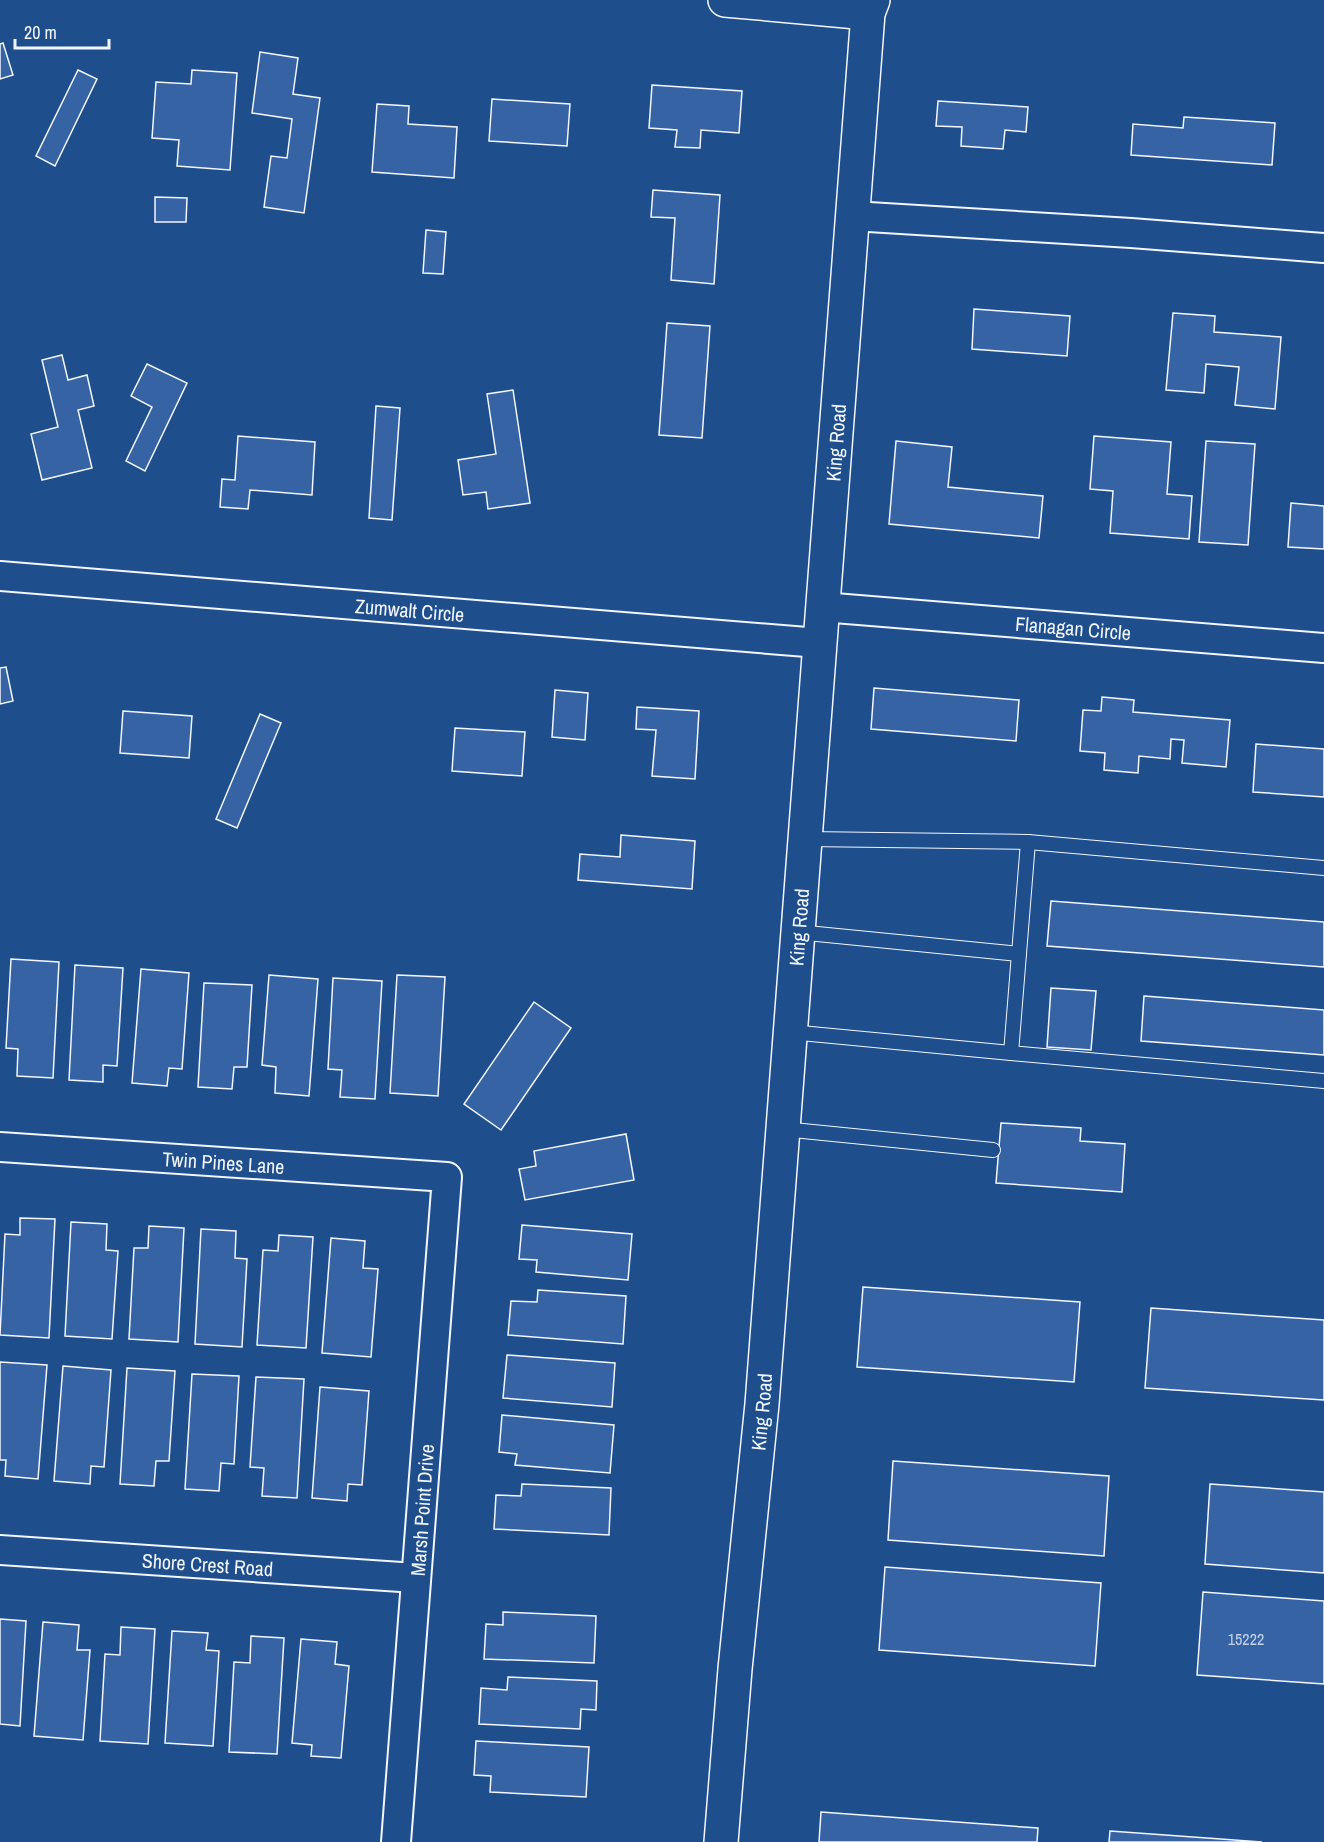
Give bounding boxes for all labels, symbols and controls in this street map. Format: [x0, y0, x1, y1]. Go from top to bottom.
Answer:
scale bar [15, 12, 110, 50]
text: 20 m [24, 20, 57, 45]
street label: King Road [819, 403, 852, 482]
street label: Zumwalt Circle [354, 592, 465, 627]
street label: Flanagan Circle [1014, 609, 1132, 646]
street label: King Road [782, 888, 815, 967]
street label: Twin Pines Lane [162, 1144, 285, 1180]
street label: King Road [744, 1372, 778, 1452]
street label: Marsh Point Drive [404, 1443, 440, 1577]
street label: Shore Crest Road [141, 1546, 274, 1582]
house number: 15222 [1228, 1628, 1264, 1650]

